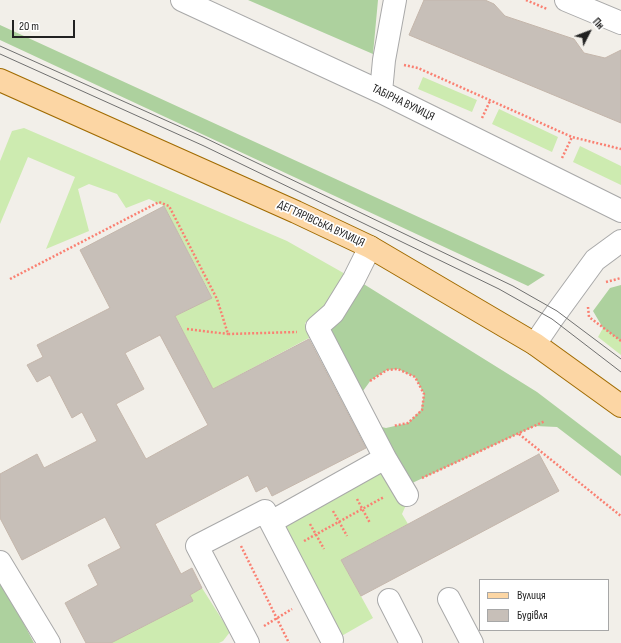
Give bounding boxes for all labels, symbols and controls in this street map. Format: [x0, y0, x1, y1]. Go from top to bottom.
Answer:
scale bar [14, 12, 77, 38]
north arrow [569, 12, 609, 52]
text: Пн [590, 15, 607, 32]
text: 20 m [19, 19, 39, 34]
street label: ТАБІРНА ВУЛИЦЯ [369, 82, 437, 124]
street label: ДЕГТЯРІВСЬКА ВУЛИЦЯ [275, 198, 367, 250]
legend [479, 579, 609, 631]
text: Вулиця [517, 588, 546, 603]
text: Будівля [517, 608, 548, 623]

